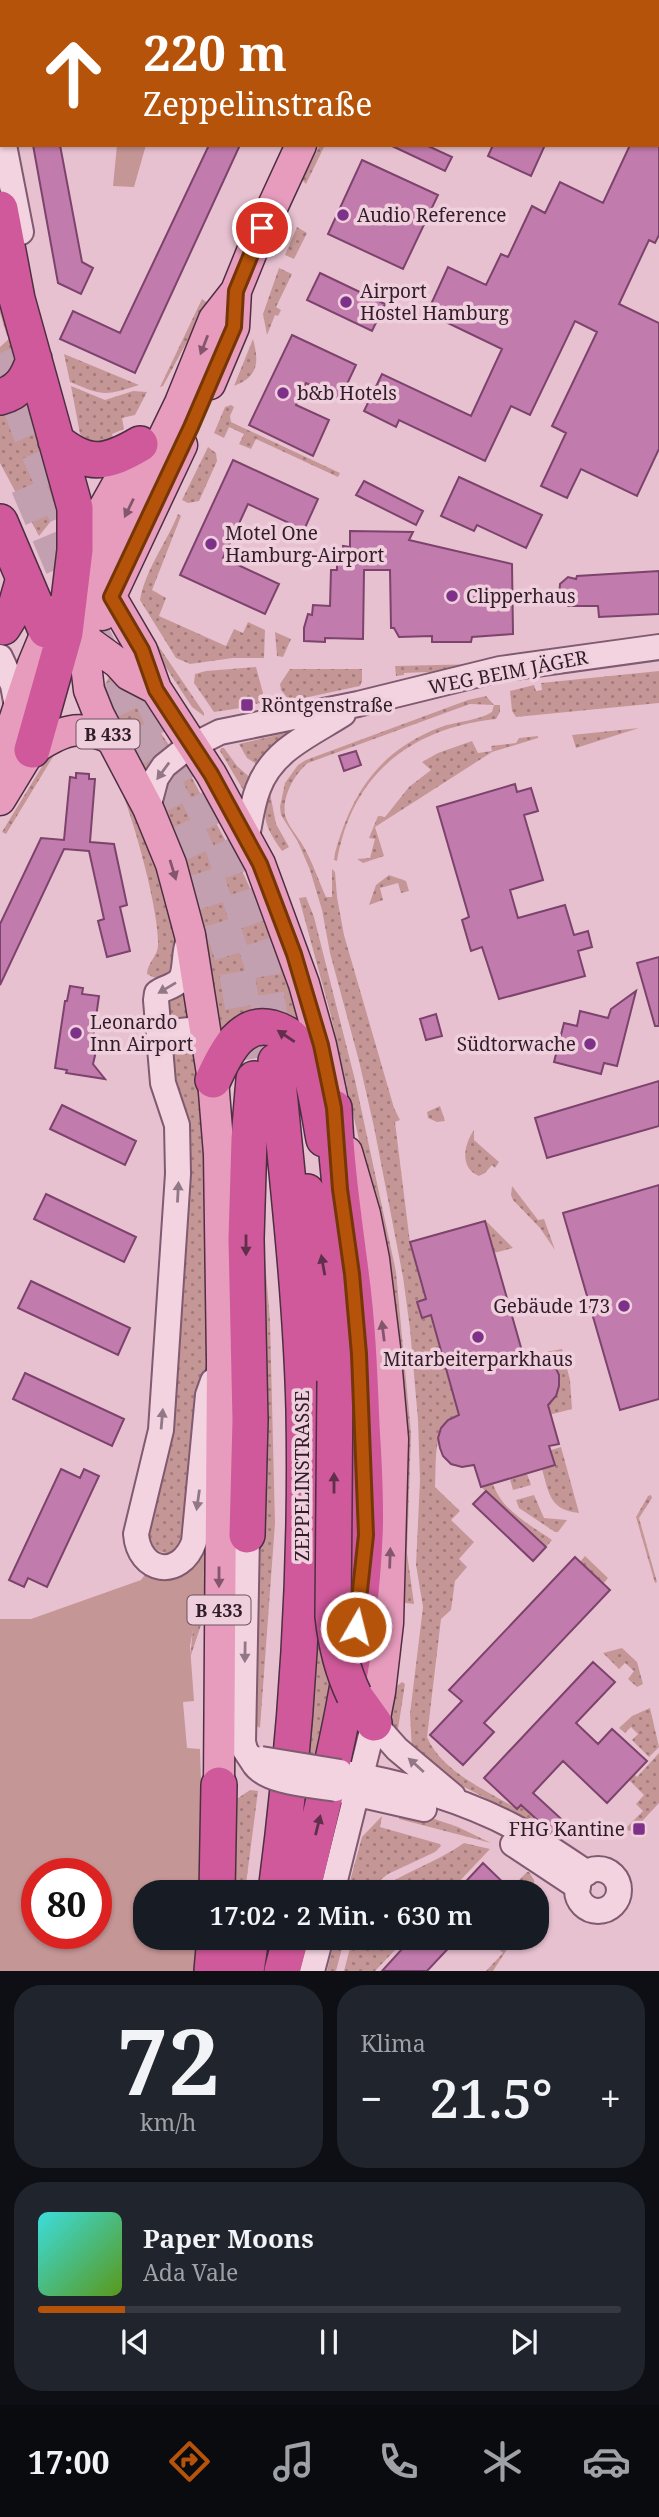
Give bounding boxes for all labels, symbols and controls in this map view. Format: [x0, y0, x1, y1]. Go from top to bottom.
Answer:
text: 220 m [143, 19, 287, 85]
icon: ahead [28, 28, 119, 119]
text: Zeppelinstraße [143, 82, 372, 125]
pin [232, 198, 292, 258]
place label: Audio Reference [357, 202, 506, 228]
marker: Audio Reference [335, 207, 351, 223]
icon: arrive [243, 209, 281, 247]
place label: Airport Hostel Hamburg [360, 278, 509, 326]
marker: Airport Hostel Hamburg [338, 294, 354, 310]
one-way arrow [199, 334, 210, 355]
place label: b&b Hotels [297, 380, 397, 406]
marker: b&b Hotels [275, 385, 291, 401]
one-way arrow [123, 498, 134, 518]
place label: Motel One Hamburg-Airport [225, 520, 385, 568]
marker: Motel One Hamburg-Airport [203, 536, 219, 552]
place label: Clipperhaus [466, 583, 575, 609]
marker: Clipperhaus [444, 588, 460, 604]
street label: WEG BEIM JÄGER [426, 644, 590, 700]
place label: Röntgenstraße [261, 692, 393, 718]
marker: Röntgenstraße [239, 697, 255, 713]
road number: B 433 [76, 720, 140, 748]
one-way arrow [156, 761, 170, 780]
one-way arrow [168, 860, 178, 881]
one-way arrow [157, 981, 177, 994]
place label: Leonardo Inn Airport [90, 1009, 193, 1057]
marker: Leonardo Inn Airport [68, 1025, 84, 1041]
one-way arrow [276, 1029, 296, 1042]
place label: Südtorwache [457, 1031, 576, 1057]
marker: Südtorwache [582, 1036, 598, 1052]
one-way arrow [172, 1181, 183, 1203]
one-way arrow [240, 1234, 252, 1256]
one-way arrow [317, 1254, 328, 1276]
place label: Gebäude 173 [493, 1293, 610, 1319]
marker: Gebäude 173 [616, 1298, 632, 1314]
one-way arrow [377, 1320, 388, 1342]
marker: Mitarbeiterparkhaus [470, 1329, 486, 1345]
place label: Mitarbeiterparkhaus [383, 1346, 573, 1372]
street label: ZEPPELINSTRASSE [289, 1390, 315, 1562]
one-way arrow [157, 1408, 168, 1430]
one-way arrow [328, 1472, 340, 1494]
one-way arrow [192, 1489, 203, 1511]
one-way arrow [384, 1547, 395, 1569]
one-way arrow [213, 1566, 225, 1588]
position arrow [319, 1590, 393, 1664]
road number: B 433 [188, 1596, 250, 1624]
one-way arrow [239, 1641, 251, 1663]
one-way arrow [407, 1757, 425, 1773]
one-way arrow [313, 1814, 324, 1836]
place label: FHG Kantine [509, 1816, 625, 1842]
marker: FHG Kantine [631, 1821, 647, 1837]
speed limit sign: 80 [21, 1858, 112, 1949]
text: 17:02 · 2 Min. · 630 m [210, 1897, 472, 1933]
text: 72 [117, 1998, 220, 2122]
text: Klima [361, 2027, 426, 2059]
text: 21.5° [430, 2062, 553, 2133]
text: − [361, 2072, 383, 2124]
text: + [600, 2072, 621, 2124]
text: km/h [140, 2106, 196, 2138]
text: Paper Moons [143, 2220, 314, 2256]
text: Ada Vale [143, 2256, 238, 2288]
icon: previous [116, 2323, 154, 2361]
icon: pause [310, 2323, 348, 2361]
icon: next [505, 2323, 543, 2361]
icon: directions [165, 2437, 214, 2486]
icon: music [269, 2437, 318, 2486]
icon: phone [374, 2437, 423, 2486]
icon: climate [478, 2437, 527, 2486]
icon: car [582, 2437, 631, 2486]
text: 17:00 [28, 2440, 110, 2483]

